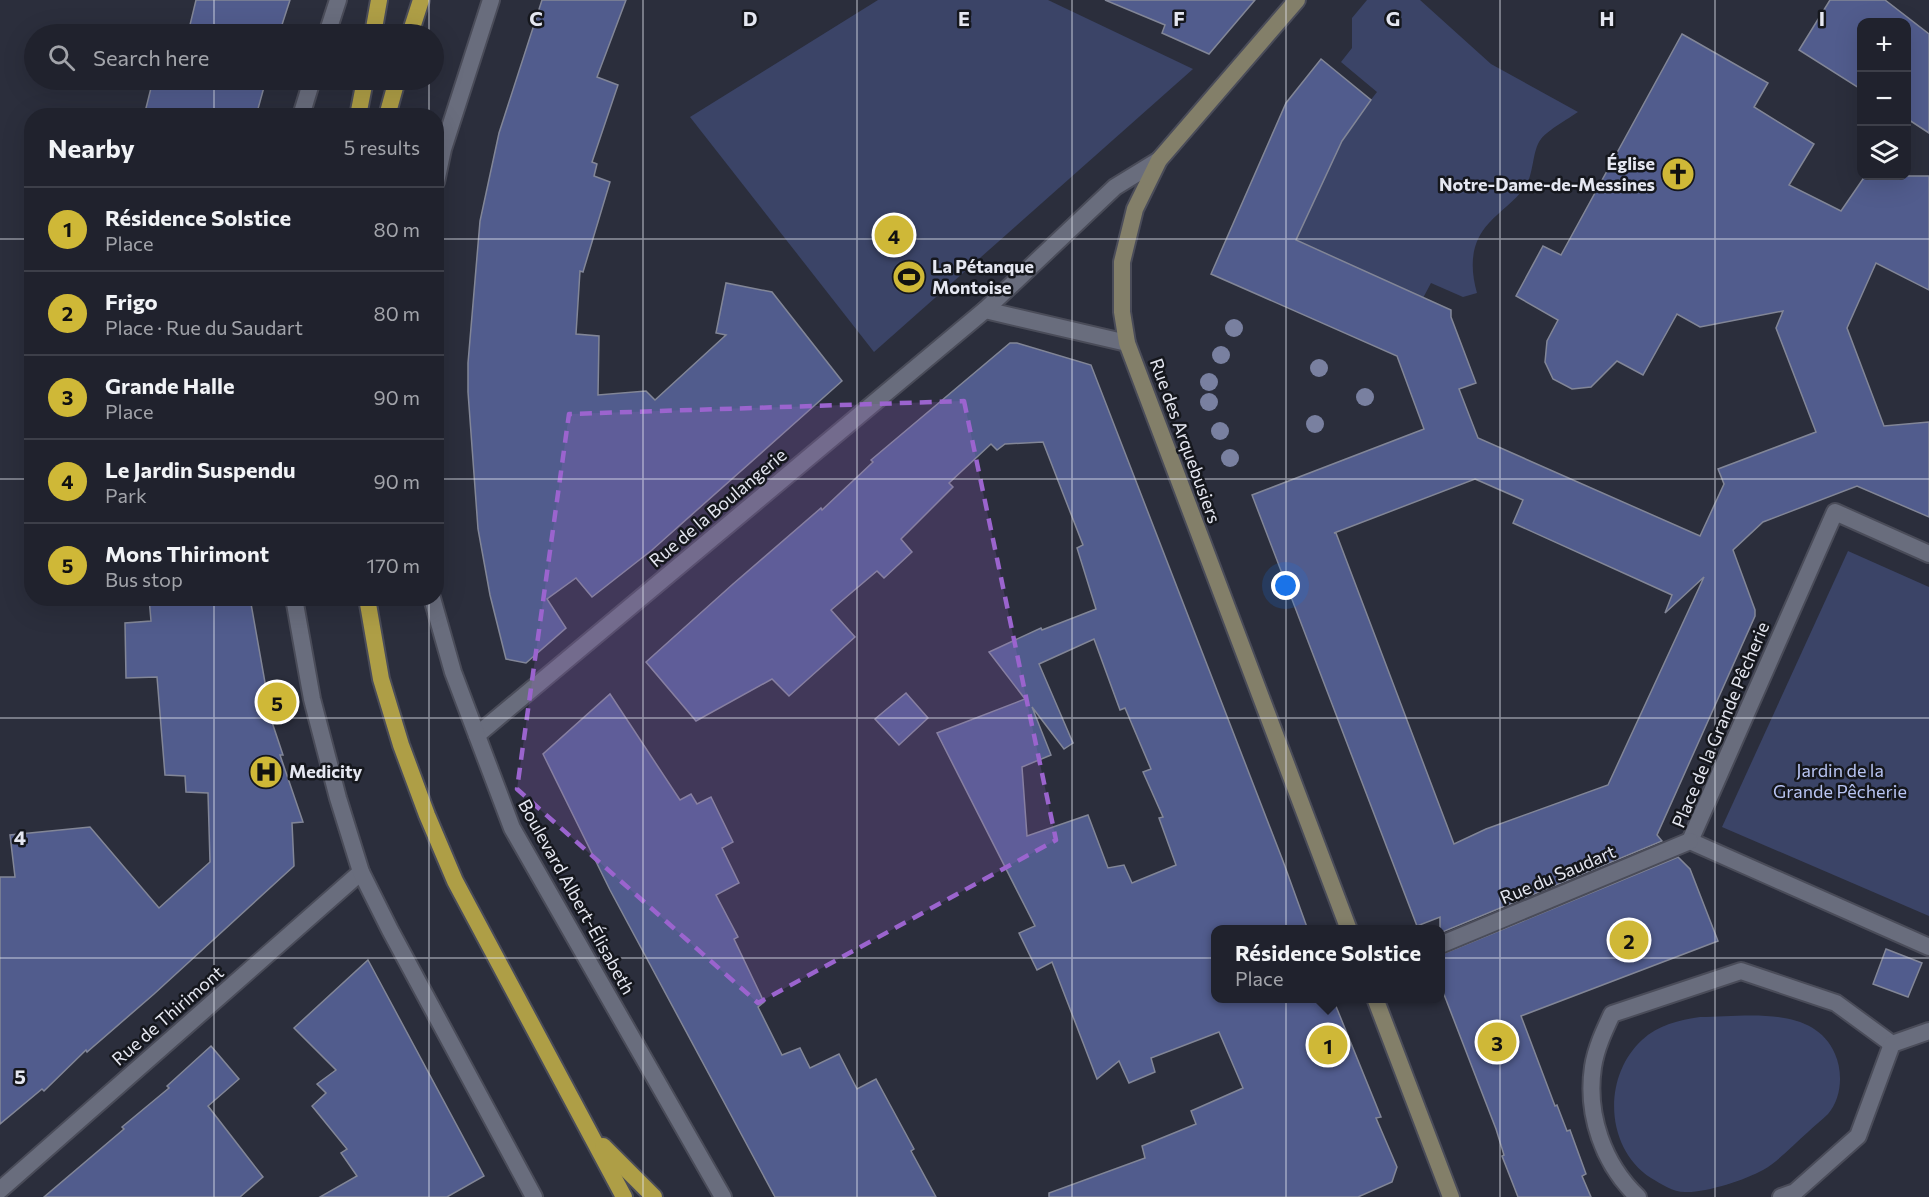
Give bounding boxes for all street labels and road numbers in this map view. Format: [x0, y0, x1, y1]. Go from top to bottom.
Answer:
street label: Rue des Arquebusiers [1146, 355, 1226, 526]
street label: Rue de la Boulangerie [644, 443, 791, 571]
street label: Place de la Grande Pêcherie [1667, 618, 1774, 831]
street label: Boulevard Albert-Élisabeth [514, 795, 640, 998]
street label: Rue du Saudart [1497, 840, 1619, 908]
street label: Rue de Thirimont [107, 961, 228, 1070]

